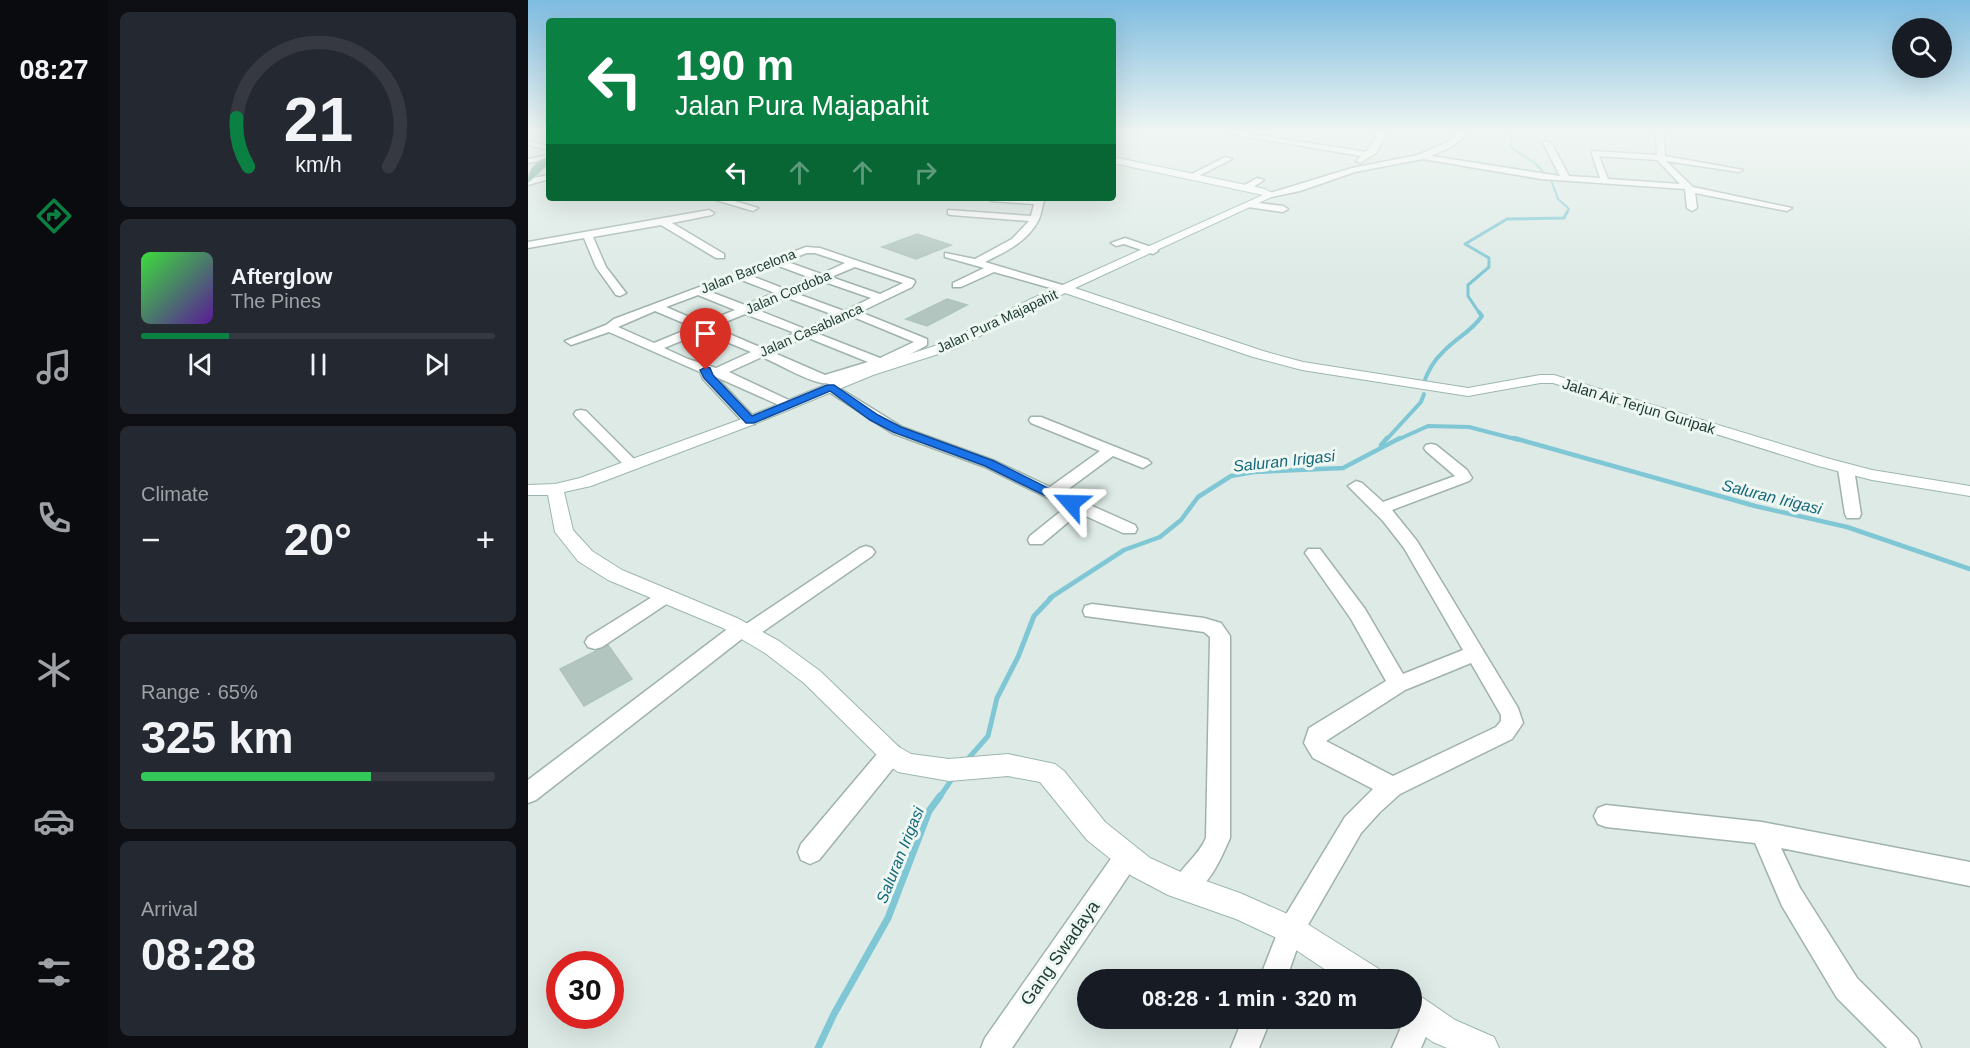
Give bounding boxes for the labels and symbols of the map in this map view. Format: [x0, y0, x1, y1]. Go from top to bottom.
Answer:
street label: Jalan Barcelona [698, 245, 798, 296]
street label: Jalan Cordoba [743, 267, 833, 317]
street label: Jalan Pura Majapahit [934, 286, 1060, 356]
street label: Jalan Casablanca [757, 300, 865, 360]
pin [680, 308, 731, 370]
street label: Jalan Air Terjun Guripak [1560, 375, 1718, 438]
water label: Saluran Irigasi [1232, 447, 1336, 475]
position arrow [1039, 471, 1103, 535]
water label: Saluran Irigasi [1720, 476, 1824, 518]
water label: Saluran Irigasi [873, 804, 927, 906]
street label: Gang Swadaya [1017, 896, 1104, 1009]
speed limit sign: 30 [546, 951, 624, 1029]

